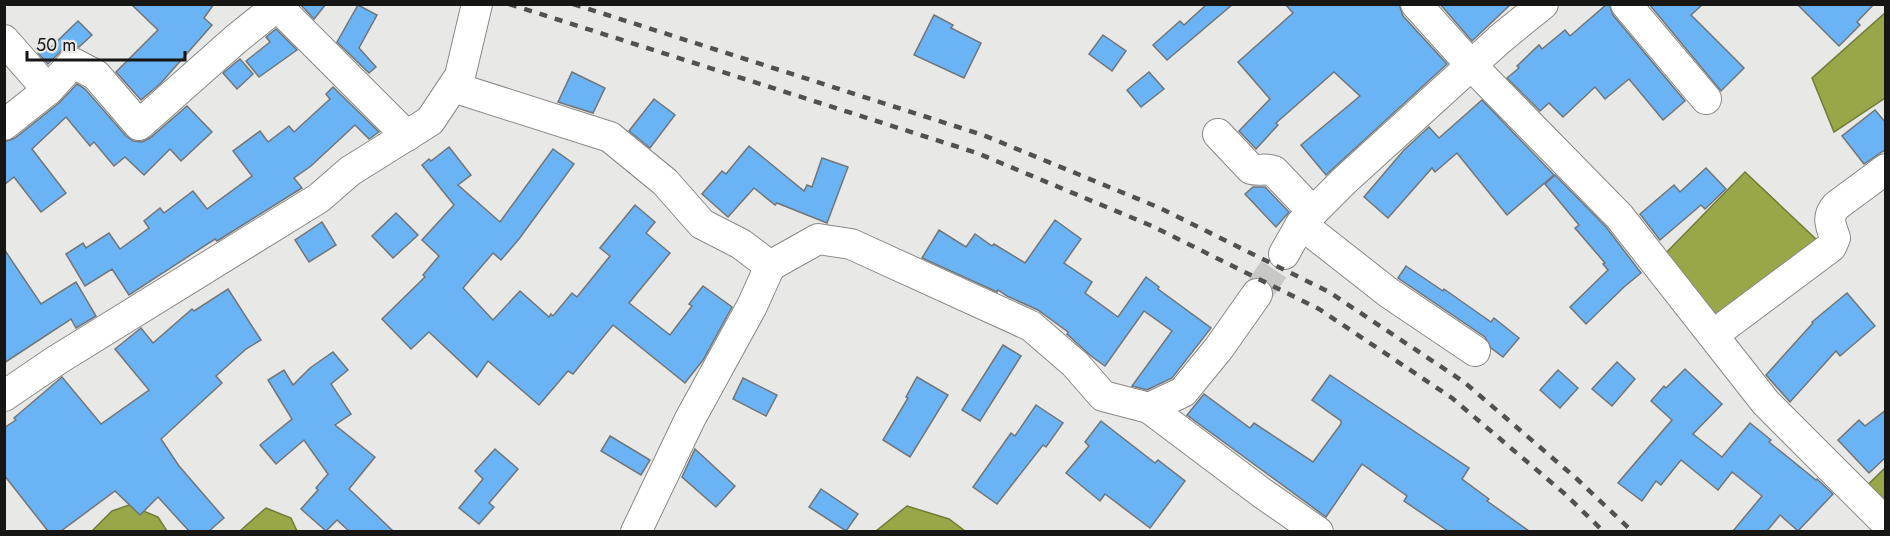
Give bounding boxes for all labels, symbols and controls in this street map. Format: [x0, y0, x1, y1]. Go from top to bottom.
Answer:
scale bar [27, 24, 184, 62]
text: 50 m [36, 32, 76, 58]

